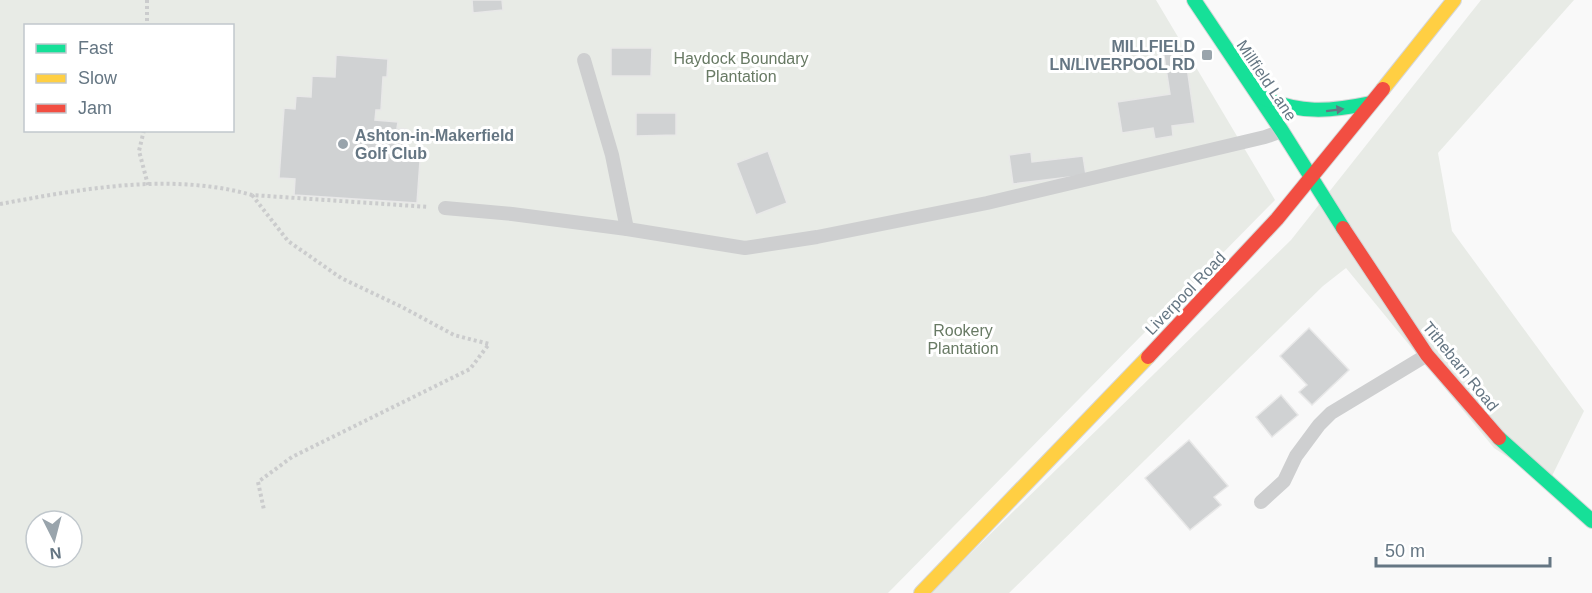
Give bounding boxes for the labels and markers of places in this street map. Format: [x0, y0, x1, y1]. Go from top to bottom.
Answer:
place label: MILLFIELD LN/LIVERPOOL RD [1050, 38, 1195, 73]
marker: MILLFIELD LN/LIVERPOOL RD [1200, 48, 1214, 62]
place label: Ashton-in-Makerfield Golf Club [355, 127, 514, 162]
marker: Ashton-in-Makerfield Golf Club [336, 137, 350, 151]

